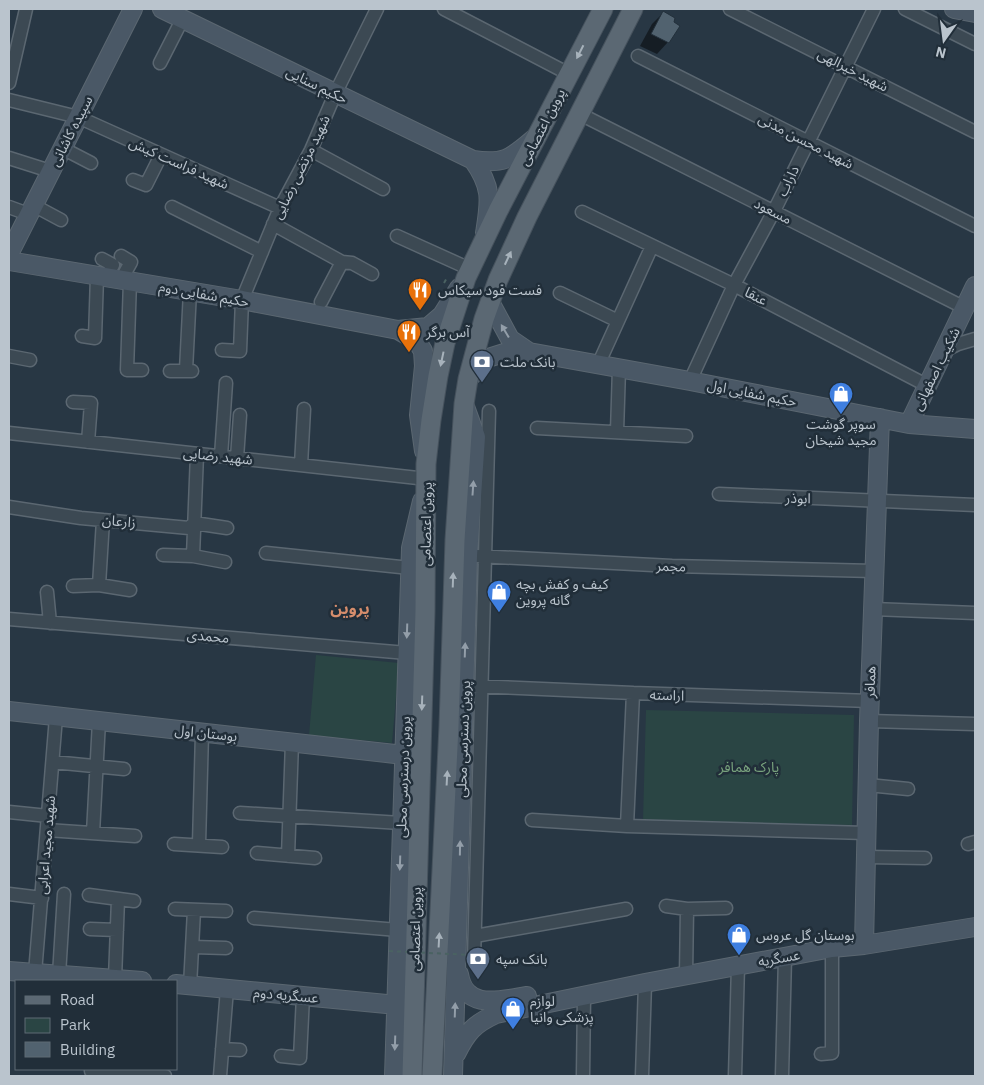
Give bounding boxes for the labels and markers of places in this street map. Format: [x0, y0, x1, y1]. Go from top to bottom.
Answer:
restaurant icon: فست فود سیکاس [407, 277, 433, 311]
place label: فست فود سیکاس [438, 281, 542, 299]
restaurant icon: آس برگر [396, 319, 422, 353]
place label: آس برگر [425, 323, 470, 341]
bank icon: بانک ملت [469, 349, 495, 383]
place label: بانک ملت [500, 353, 556, 371]
shop icon: سوپر گوشت مجید شیخان [828, 381, 854, 415]
place label: سوپر گوشت مجید شیخان [805, 415, 877, 449]
place label: کیف و کفش بچه گانه پروین [516, 575, 609, 610]
shop icon: کیف و کفش بچه گانه پروین [486, 579, 512, 613]
shop icon: بوستان گل عروس [726, 922, 752, 956]
place label: بوستان گل عروس [756, 926, 855, 944]
bank icon: بانک سپه [465, 946, 491, 980]
place label: بانک سپه [496, 950, 548, 969]
place label: لوازم پزشکی وانیا [530, 992, 594, 1027]
shop icon: لوازم پزشکی وانیا [500, 996, 526, 1030]

